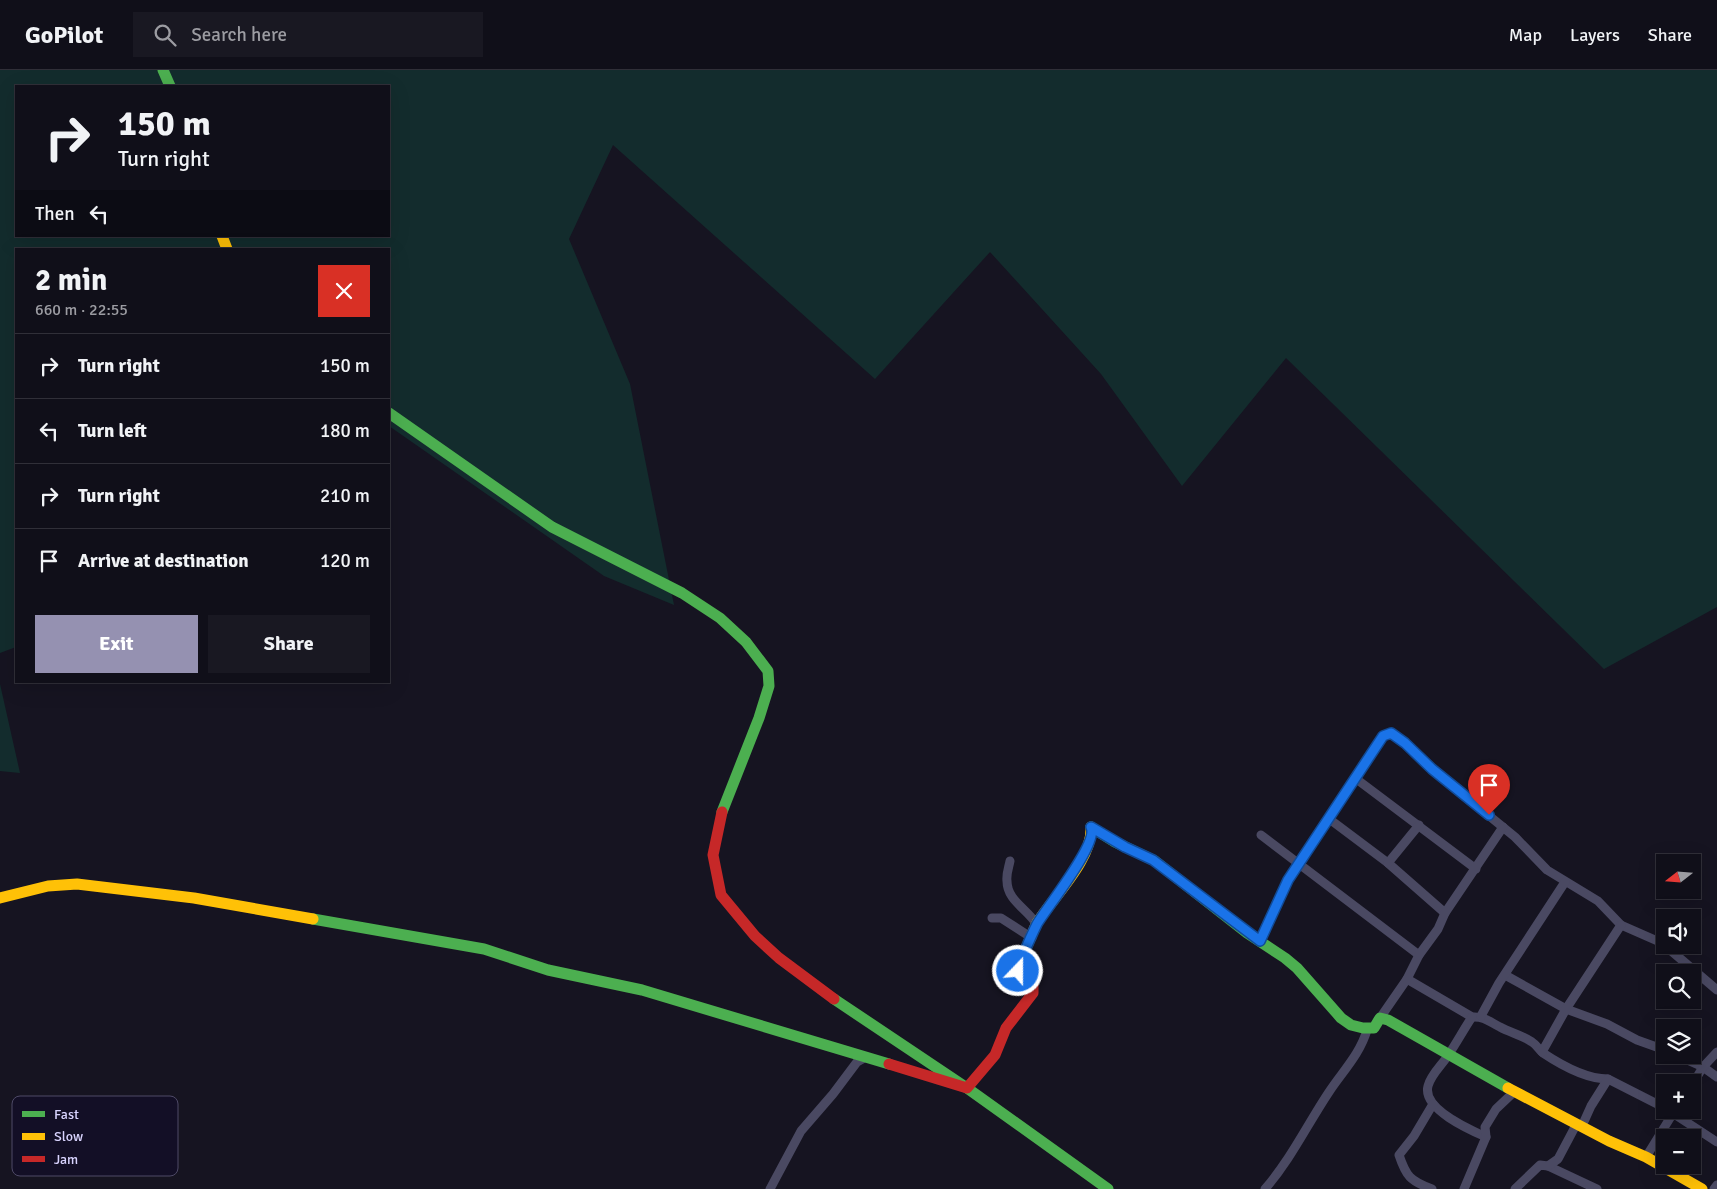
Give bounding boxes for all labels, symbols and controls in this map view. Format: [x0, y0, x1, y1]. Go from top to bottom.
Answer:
search box [133, 12, 483, 57]
text: GoPilot [25, 20, 103, 50]
icon: search [151, 21, 179, 49]
text: Search here [191, 23, 287, 47]
text: Map [1509, 24, 1542, 46]
text: Layers [1570, 24, 1620, 46]
text: Share [1648, 24, 1692, 46]
text: 150 m [118, 102, 211, 145]
icon: right [35, 105, 100, 170]
text: Turn right [118, 145, 210, 172]
icon: left [85, 200, 113, 228]
text: Then [35, 202, 75, 226]
text: 2 min [35, 262, 107, 299]
button: close [318, 265, 370, 317]
text: 660 m · 22:55 [35, 300, 128, 320]
icon: right [35, 352, 63, 380]
text: Turn right [78, 354, 160, 378]
text: 150 m [320, 354, 370, 378]
icon: left [35, 417, 63, 445]
text: Turn left [78, 419, 147, 443]
text: 180 m [320, 419, 370, 443]
icon: right [35, 482, 63, 510]
text: Turn right [78, 484, 160, 508]
text: 210 m [320, 484, 370, 508]
icon: arrive [35, 547, 63, 575]
text: Arrive at destination [78, 549, 249, 573]
text: 120 m [320, 549, 370, 573]
button: Exit [35, 615, 198, 673]
button: Share [208, 615, 370, 673]
pin [1468, 764, 1510, 815]
icon: arrive [1475, 771, 1503, 799]
north arrow [1656, 854, 1701, 899]
map controls [1656, 854, 1701, 1174]
button: sound [1656, 909, 1701, 954]
position arrow [991, 944, 1043, 996]
button: search [1656, 964, 1701, 1009]
button: layers [1656, 1019, 1701, 1064]
button: + [1656, 1074, 1701, 1119]
legend [12, 1096, 178, 1176]
text: Fast [54, 1106, 79, 1123]
text: Slow [54, 1128, 83, 1145]
button: − [1656, 1129, 1701, 1174]
text: Jam [54, 1151, 78, 1168]

